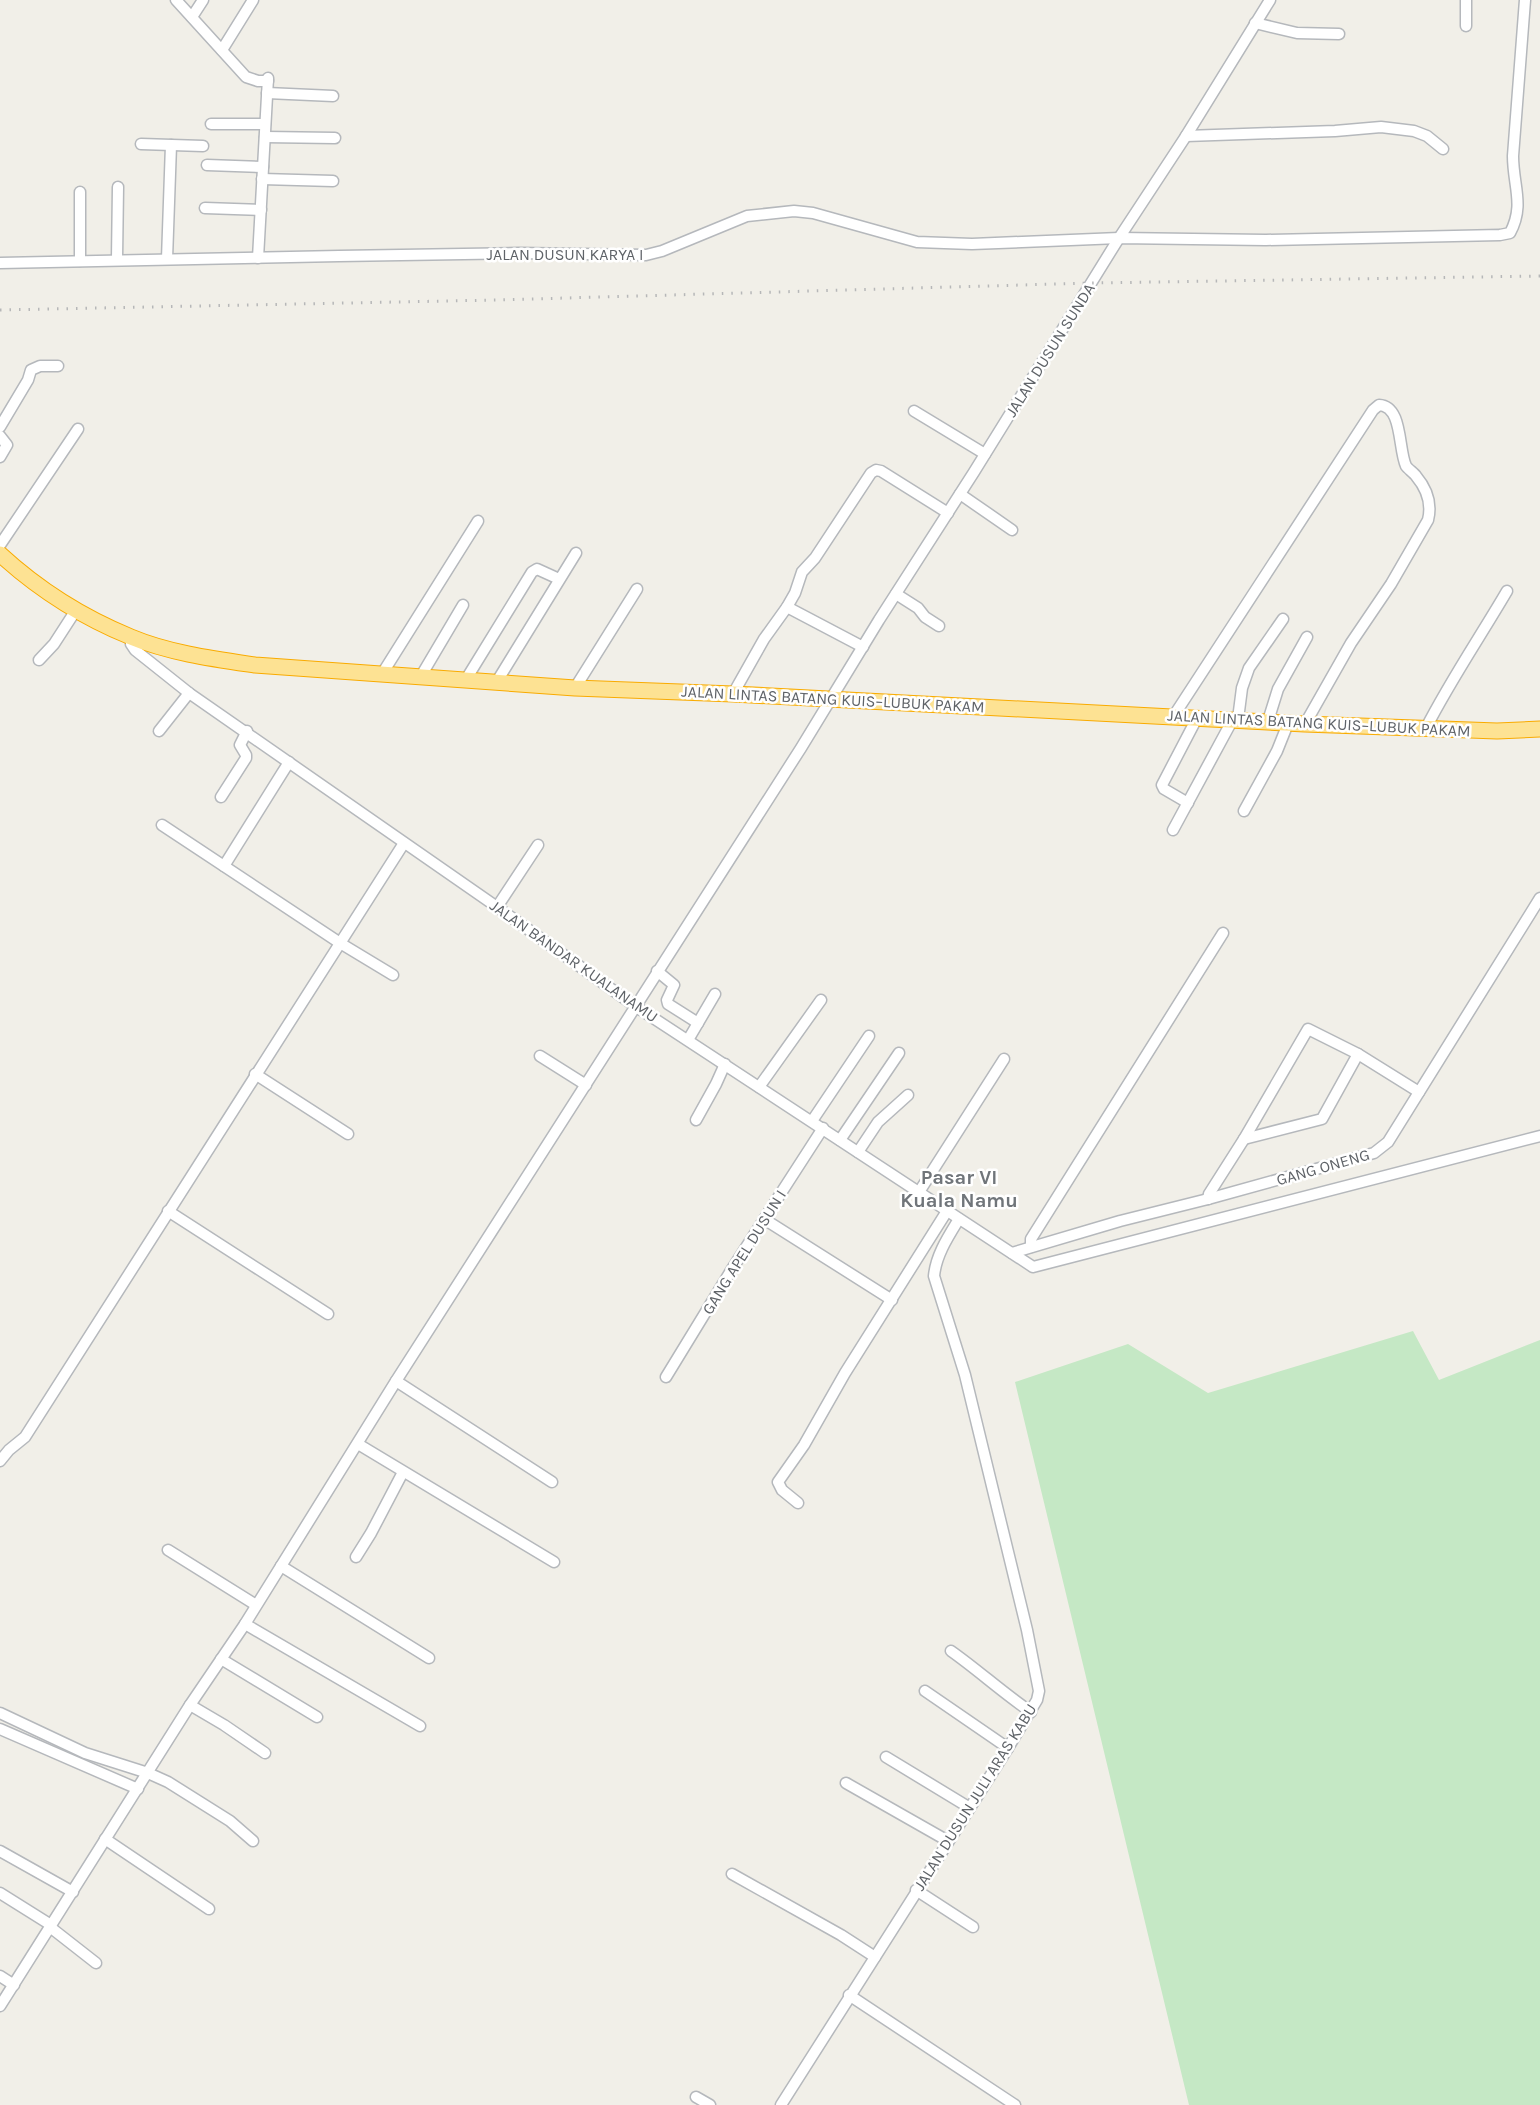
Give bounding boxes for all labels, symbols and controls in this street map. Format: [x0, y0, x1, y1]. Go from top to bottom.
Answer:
street label: JALAN DUSUN KARYA I [487, 245, 643, 264]
street label: JALAN DUSUN SUNDA [1001, 280, 1099, 420]
street label: JALAN LINTAS BATANG KUIS–LUBUK PAKAM [681, 682, 985, 716]
street label: JALAN LINTAS BATANG KUIS–LUBUK PAKAM [1167, 706, 1471, 740]
street label: JALAN BANDAR KUALANAMU [486, 896, 662, 1026]
street label: GANG ONENG [1274, 1145, 1372, 1189]
district label: Pasar VI Kuala Namu [900, 1166, 1018, 1212]
street label: GANG APEL DUSUN I [698, 1186, 790, 1318]
street label: JALAN DUSUN JULI ARAS KABU [910, 1700, 1040, 1894]

